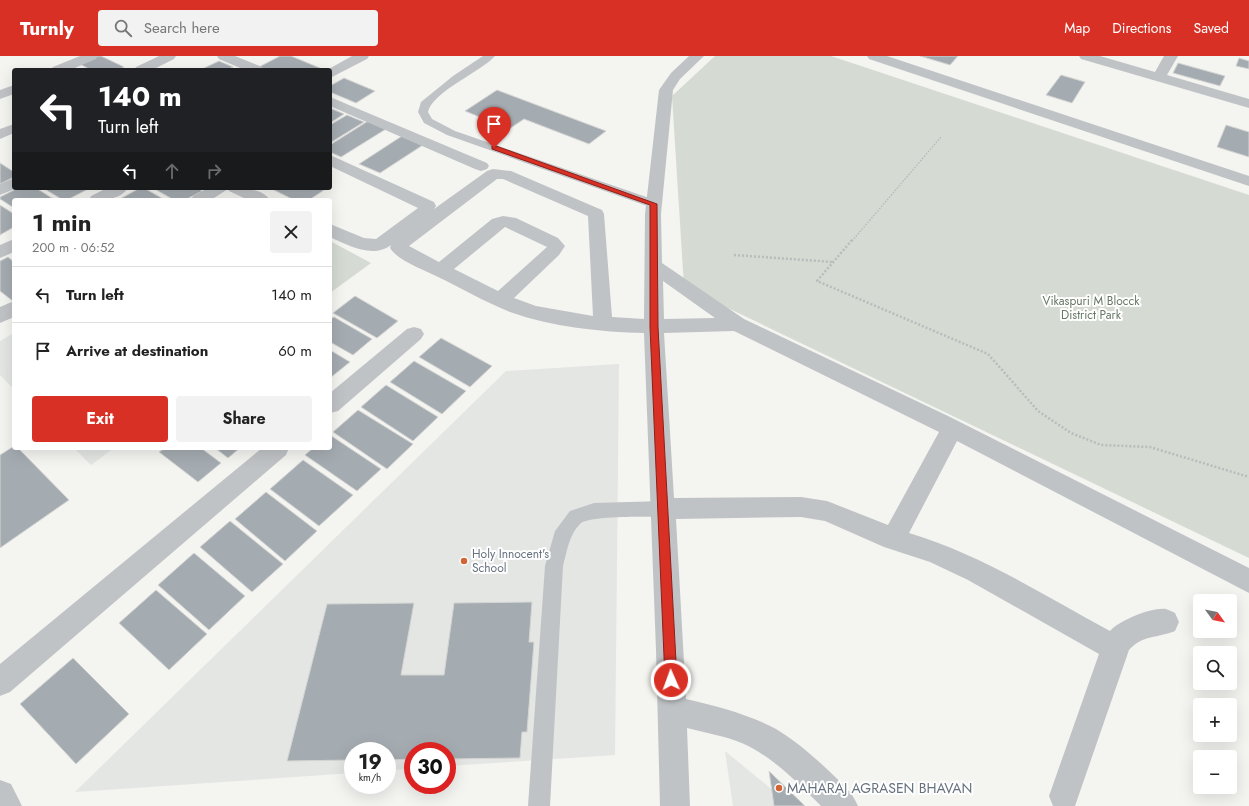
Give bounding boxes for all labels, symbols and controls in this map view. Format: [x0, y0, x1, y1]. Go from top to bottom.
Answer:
search box [98, 10, 378, 46]
text: Turnly [20, 15, 74, 42]
icon: search [112, 17, 134, 39]
text: Search here [144, 17, 220, 39]
text: Map [1064, 18, 1090, 38]
text: Directions [1112, 18, 1172, 38]
text: Saved [1194, 18, 1229, 38]
text: 140 m [98, 76, 182, 117]
icon: left [32, 84, 84, 136]
pin [477, 107, 511, 148]
icon: arrive [483, 113, 505, 135]
text: Turn left [98, 114, 158, 140]
icon: left [119, 160, 141, 182]
icon: ahead [161, 160, 183, 182]
icon: right [203, 160, 225, 182]
text: 1 min [32, 205, 92, 240]
button: close [270, 211, 312, 253]
text: 200 m · 06:52 [32, 238, 115, 257]
icon: left [32, 284, 54, 306]
text: Turn left [66, 284, 124, 306]
text: 140 m [271, 284, 312, 306]
park label: Vikaspuri M Blocck District Park [1043, 292, 1140, 324]
icon: arrive [32, 340, 54, 362]
text: Arrive at destination [66, 340, 208, 362]
text: 60 m [278, 340, 312, 362]
button: Exit [32, 396, 168, 442]
button: Share [176, 396, 312, 442]
place label: Holy Innocent's School [472, 545, 549, 577]
marker: Holy Innocent's School [459, 556, 469, 566]
north arrow [1193, 594, 1237, 638]
map controls [1193, 594, 1237, 794]
button: search [1193, 646, 1237, 690]
position arrow [650, 659, 692, 701]
button: + [1193, 698, 1237, 742]
speed limit sign: 30 [404, 742, 456, 794]
text: 19 [358, 748, 382, 777]
button: − [1193, 750, 1237, 794]
text: km/h [359, 770, 381, 785]
place label: MAHARAJ AGRASEN BHAVAN [787, 778, 972, 798]
marker: MAHARAJ AGRASEN BHAVAN [774, 783, 784, 793]

